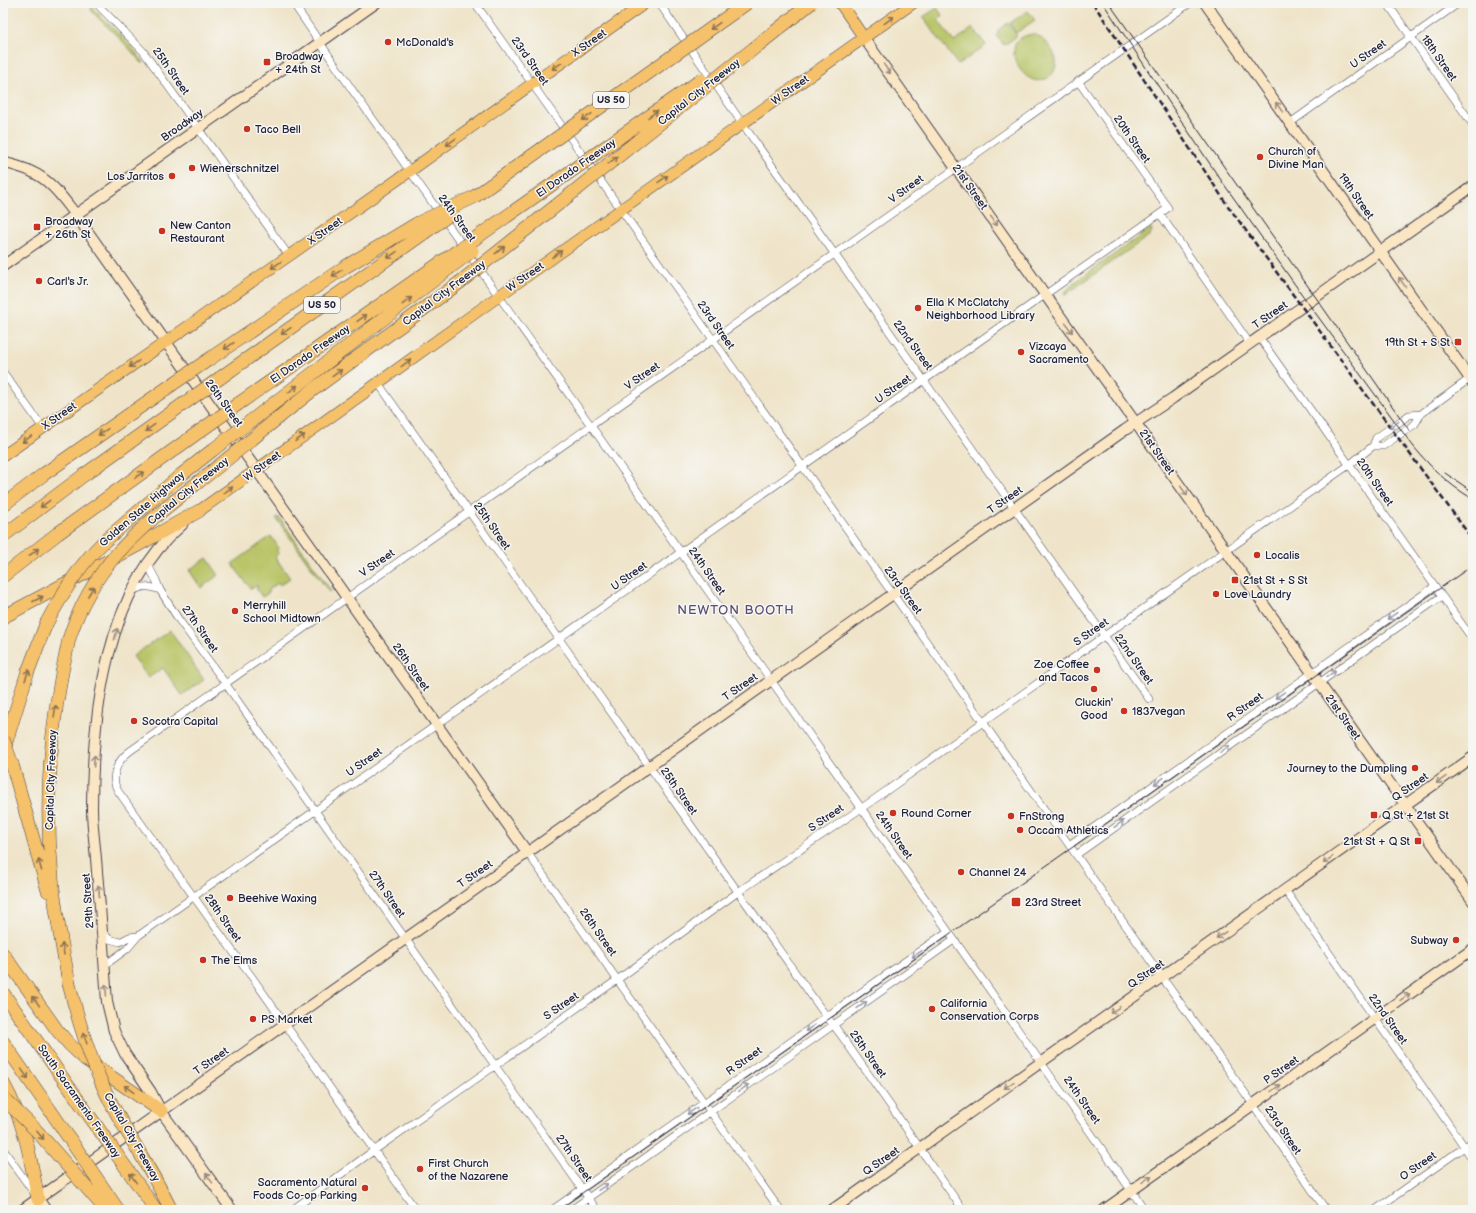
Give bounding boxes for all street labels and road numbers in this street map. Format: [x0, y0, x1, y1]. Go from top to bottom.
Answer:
street label: X Street [568, 26, 609, 60]
street label: 18th Street [1418, 33, 1460, 84]
street label: 23rd Street [509, 34, 552, 88]
street label: U Street [1347, 37, 1389, 71]
street label: 25th Street [150, 45, 193, 98]
street label: Capital City Freeway [655, 56, 743, 128]
street label: W Street [769, 72, 812, 108]
road number: US 50 [593, 92, 629, 108]
street label: Broadway [159, 106, 205, 144]
street label: 20th Street [1111, 113, 1154, 166]
street label: El Dorado Freeway [534, 136, 618, 200]
street label: 21st Street [950, 162, 991, 213]
street label: 19th Street [1335, 171, 1377, 222]
street label: V Street [886, 172, 926, 206]
street label: 24th Street [435, 192, 479, 245]
street label: X Street [304, 214, 345, 248]
street label: Capital City Freeway [400, 258, 488, 328]
street label: W Street [504, 259, 547, 295]
road number: US 50 [304, 297, 340, 313]
street label: 23rd Street [695, 298, 738, 352]
street label: T Street [1250, 298, 1290, 332]
street label: 22nd Street [891, 318, 936, 373]
street label: El Dorado Freeway [268, 322, 352, 386]
street label: V Street [622, 359, 663, 393]
street label: U Street [872, 372, 914, 406]
street label: 26th Street [202, 377, 246, 430]
street label: X Street [38, 399, 79, 433]
street label: 21st Street [1137, 427, 1178, 478]
street label: W Street [241, 448, 284, 484]
street label: Capital City Freeway [145, 454, 231, 528]
street label: 20th Street [1354, 456, 1397, 509]
street label: Golden State Highway [97, 468, 187, 550]
street label: T Street [985, 483, 1025, 517]
street label: 25th Street [471, 500, 514, 553]
street label: 24th Street [686, 545, 729, 598]
street label: V Street [357, 546, 398, 580]
street label: U Street [608, 559, 650, 593]
street label: 23rd Street [881, 564, 925, 617]
street label: 27th Street [179, 603, 221, 655]
street label: S Street [1071, 615, 1111, 649]
street label: 22nd Street [1112, 631, 1156, 687]
street label: 26th Street [390, 640, 433, 694]
street label: T Street [720, 670, 760, 704]
street label: R Street [1225, 690, 1266, 724]
street label: 21st Street [1323, 692, 1364, 743]
street label: Capital City Freeway [43, 730, 59, 830]
street label: U Street [343, 745, 385, 779]
street label: 25th Street [658, 765, 701, 818]
street label: Q Street [1389, 769, 1431, 804]
street label: S Street [806, 801, 847, 834]
street label: 24th Street [873, 809, 916, 862]
street label: T Street [455, 857, 495, 891]
street label: 27th Street [366, 868, 408, 920]
street label: 29th Street [80, 872, 96, 929]
street label: 28th Street [202, 892, 245, 945]
street label: 26th Street [577, 905, 620, 959]
street label: Q Street [1125, 956, 1167, 991]
street label: S Street [541, 989, 581, 1023]
street label: 22nd Street [1366, 991, 1410, 1047]
street label: 25th Street [847, 1028, 890, 1081]
street label: South Sacramento Freeway [35, 1042, 123, 1160]
street label: T Street [191, 1044, 231, 1078]
street label: R Street [724, 1044, 765, 1078]
street label: P Street [1261, 1053, 1302, 1087]
street label: 24th Street [1061, 1074, 1104, 1127]
street label: Capital City Freeway [101, 1090, 163, 1184]
street label: 23rd Street [1262, 1103, 1304, 1157]
street label: 27th Street [553, 1132, 595, 1184]
street label: Q Street [860, 1143, 902, 1178]
street label: O Street [1397, 1148, 1439, 1183]

